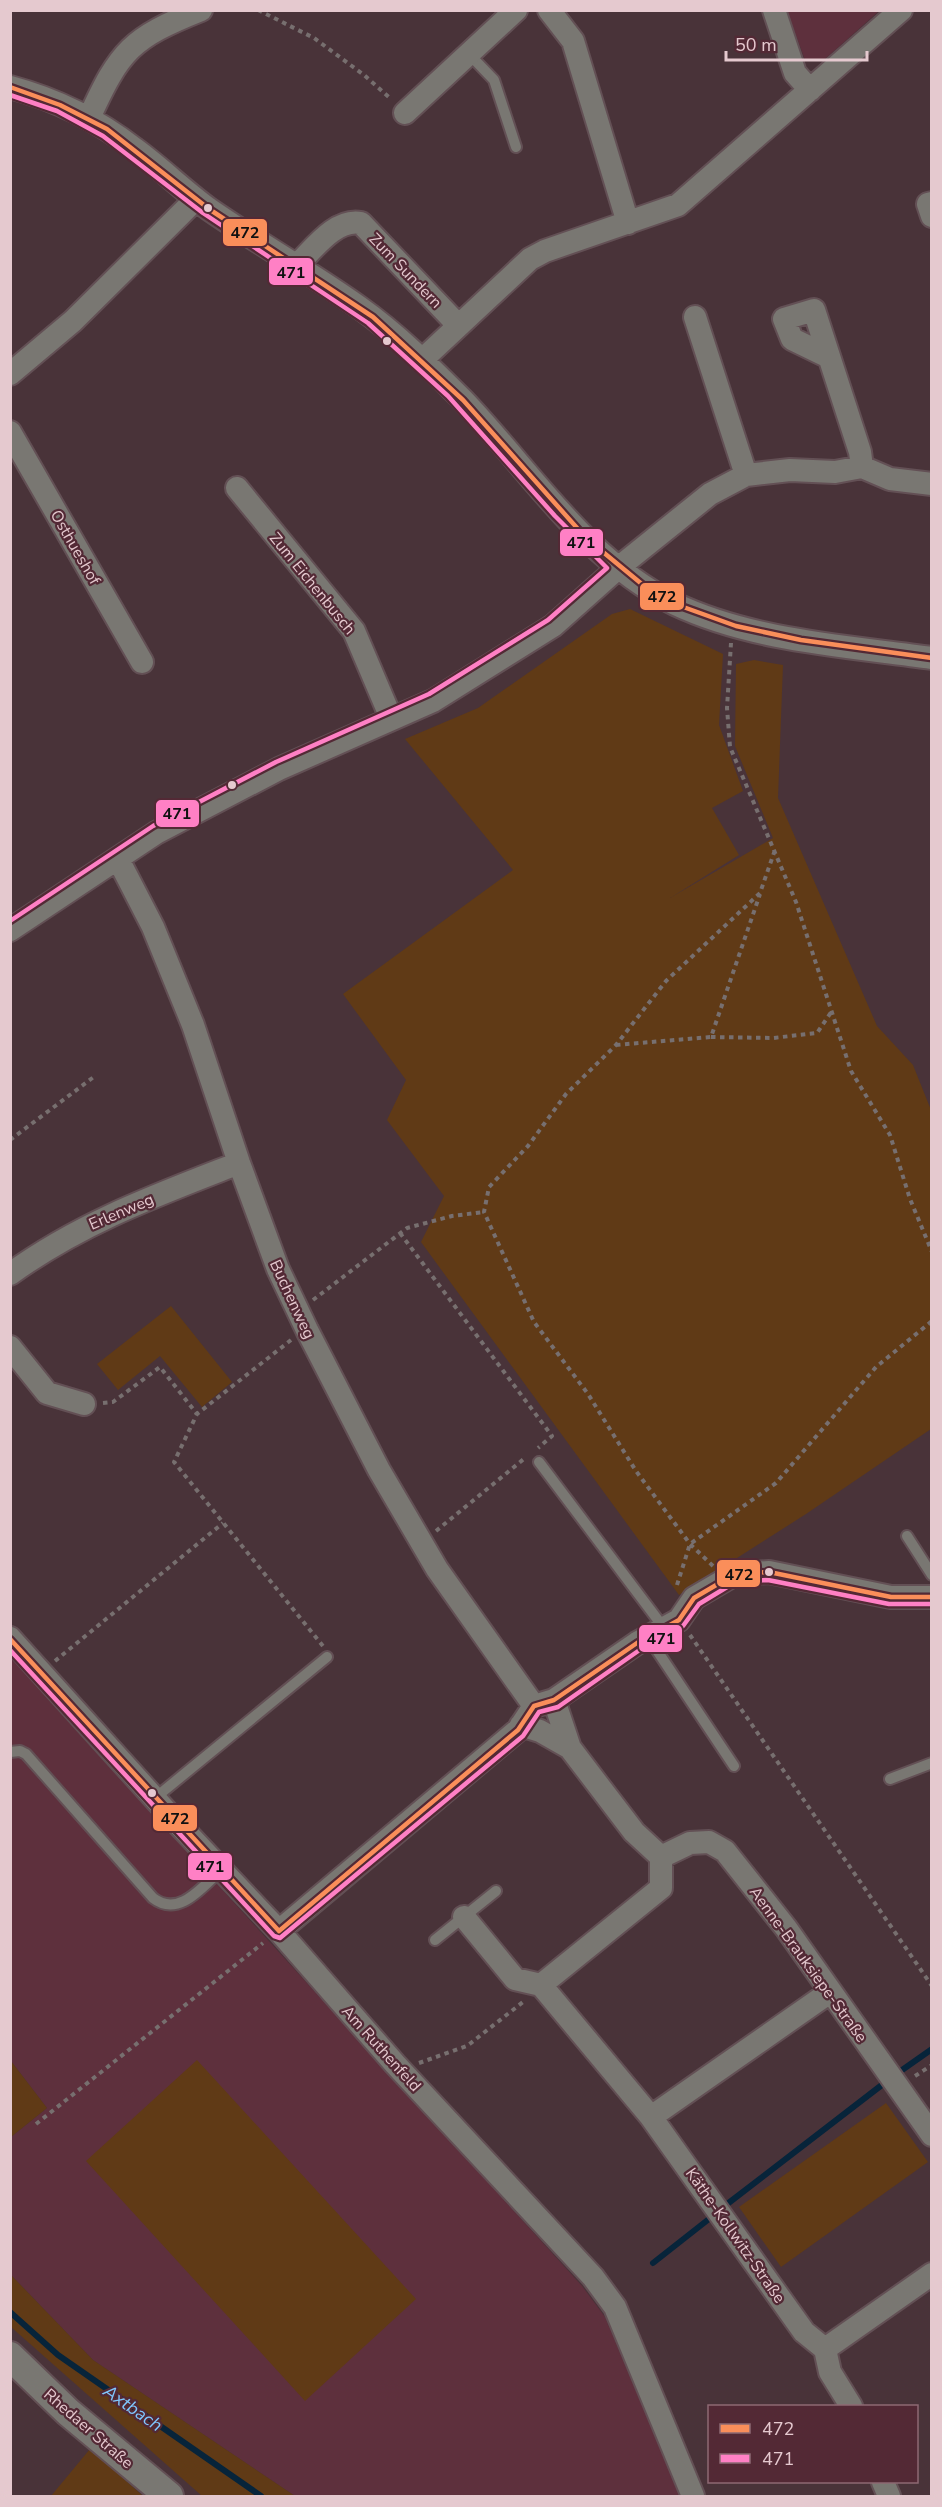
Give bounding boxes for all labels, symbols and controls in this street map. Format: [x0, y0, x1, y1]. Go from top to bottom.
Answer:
scale bar [726, 24, 867, 62]
text: 50 m [735, 33, 777, 57]
unlabelled marker [202, 202, 214, 214]
line badge: 472 [222, 218, 268, 247]
text: 472 [231, 222, 259, 244]
street label: Zum Sundern [364, 228, 447, 313]
line badge: 471 [268, 257, 314, 286]
text: 471 [277, 262, 305, 284]
unlabelled marker [381, 335, 393, 347]
street label: Osthueshof [45, 506, 106, 590]
street label: Zum Eichenbusch [264, 528, 360, 639]
line badge: 471 [559, 528, 604, 557]
text: 471 [567, 532, 595, 554]
line badge: 472 [639, 582, 685, 611]
text: 472 [648, 586, 676, 608]
unlabelled marker [226, 779, 238, 791]
line badge: 471 [155, 799, 200, 828]
text: 471 [163, 803, 191, 825]
street label: Erlenweg [86, 1188, 157, 1235]
street label: Buchenweg [264, 1256, 320, 1343]
line badge: 472 [716, 1559, 761, 1588]
text: 472 [725, 1564, 753, 1586]
unlabelled marker [763, 1566, 775, 1578]
line badge: 471 [638, 1624, 683, 1653]
text: 471 [647, 1628, 675, 1650]
unlabelled marker [146, 1787, 158, 1799]
line badge: 472 [152, 1804, 198, 1832]
text: 472 [161, 1808, 189, 1830]
line badge: 471 [187, 1852, 233, 1881]
text: 471 [196, 1856, 224, 1878]
street label: Aenne-Brauksiepe-Straße [744, 1882, 872, 2047]
street label: Am Ruthenfeld [337, 2001, 426, 2097]
street label: Käthe-Kollwitz-Straße [680, 2164, 790, 2308]
water label: Axtbach [98, 2378, 167, 2437]
street label: Rhedaer Straße [39, 2384, 138, 2474]
legend [708, 2405, 918, 2483]
text: 472 [762, 2417, 794, 2441]
text: 471 [762, 2447, 794, 2471]

